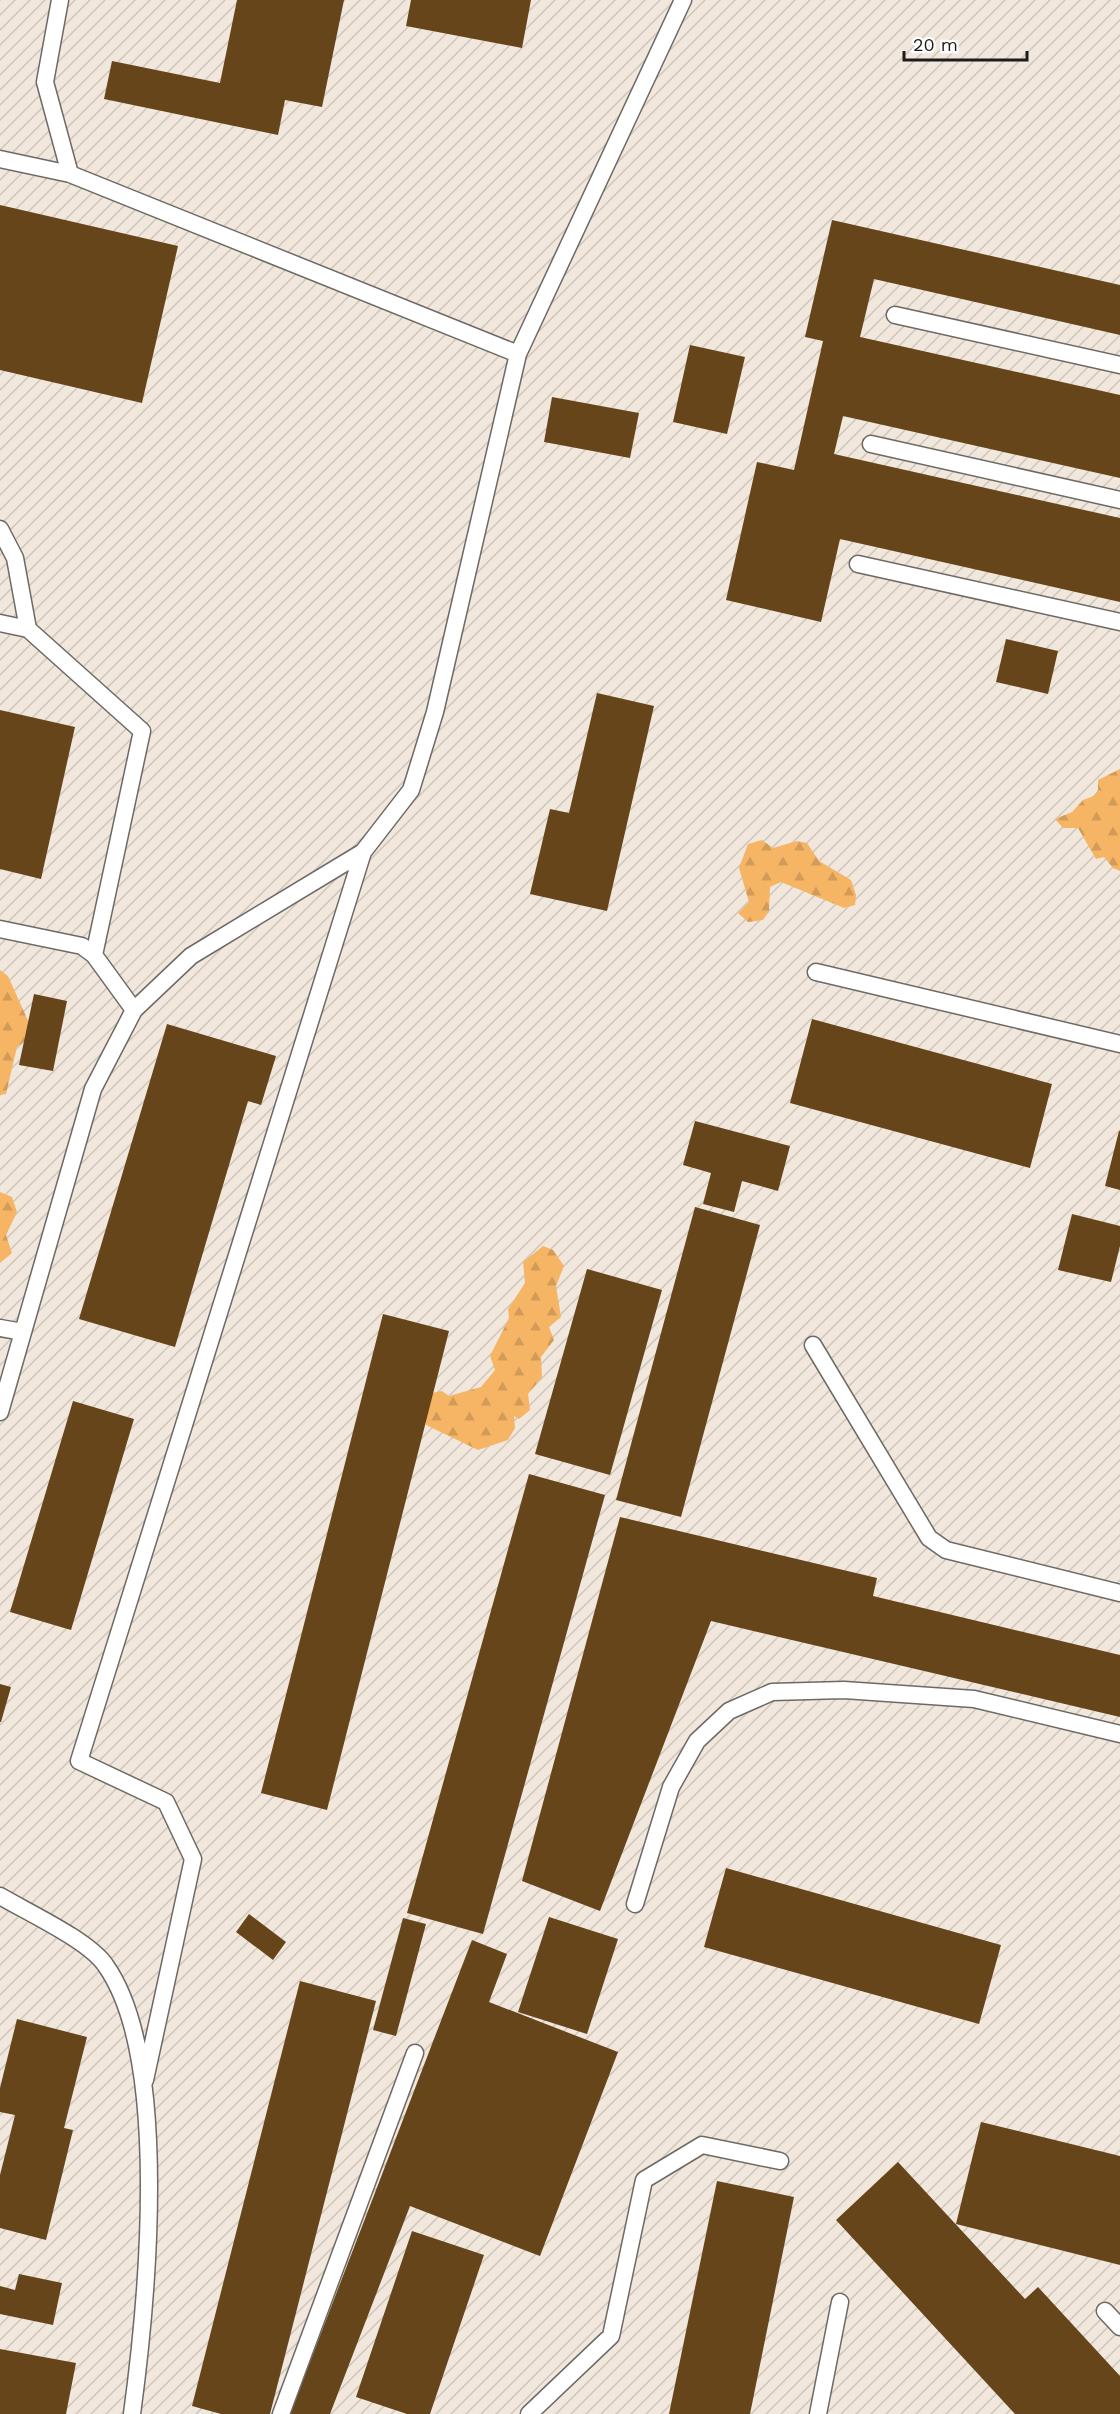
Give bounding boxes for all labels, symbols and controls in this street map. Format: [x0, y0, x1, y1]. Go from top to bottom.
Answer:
scale bar [904, 24, 1027, 62]
text: 20 m [913, 34, 958, 55]

